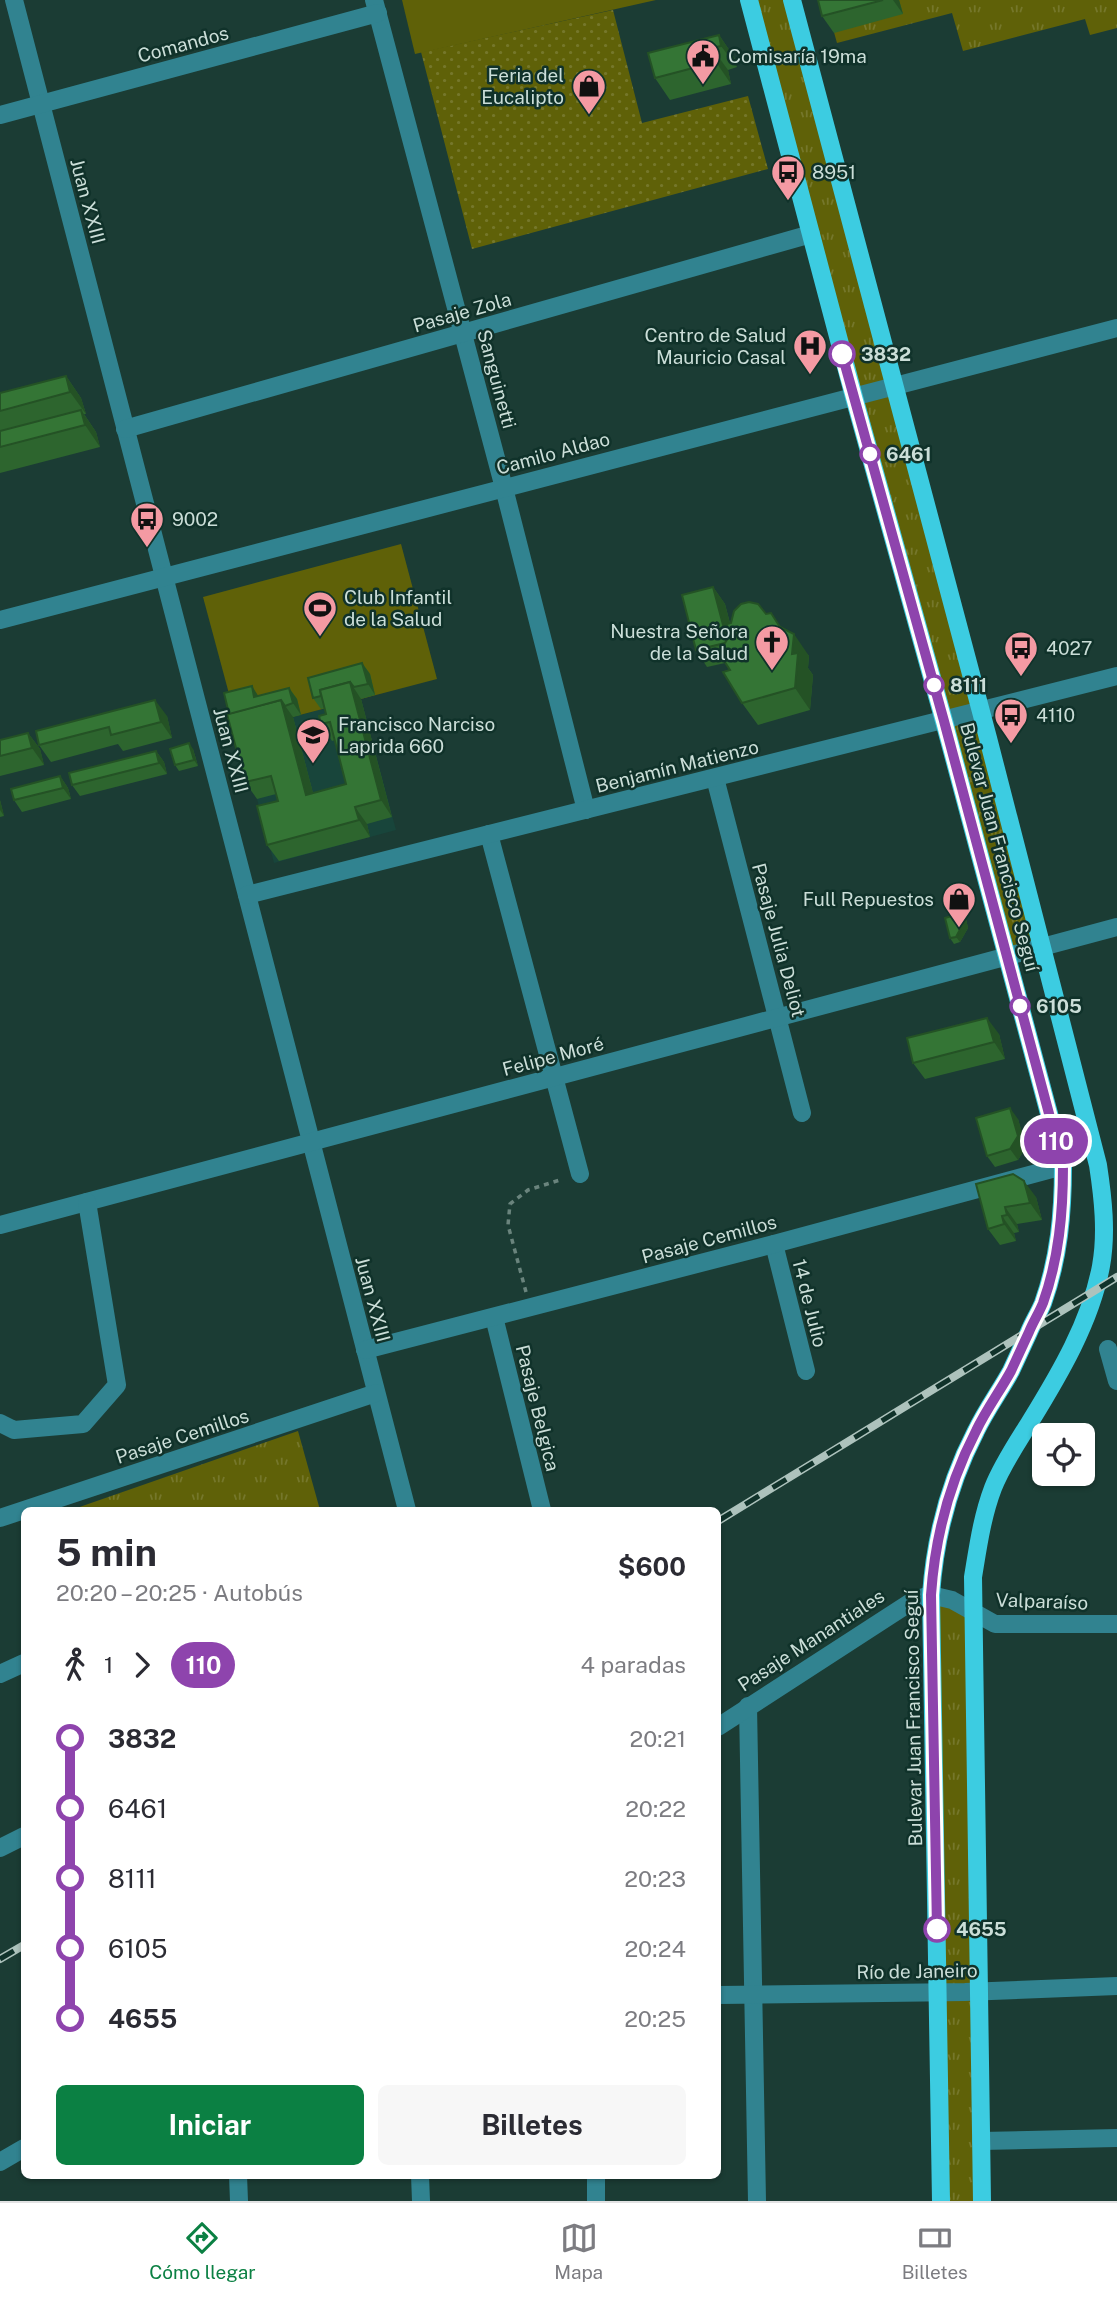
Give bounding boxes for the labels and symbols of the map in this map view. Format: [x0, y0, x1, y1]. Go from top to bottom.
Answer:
street label: Comandos [135, 21, 231, 67]
public building icon: Comisaría 19ma [684, 37, 722, 86]
place label: Comisaría 19ma [728, 45, 867, 67]
place label: Feria del Eucalipto [481, 64, 564, 108]
shop icon: Feria del Eucalipto [570, 67, 608, 116]
bus stop icon: 8951 [769, 153, 807, 202]
street label: Juan XXIII [66, 156, 110, 246]
place label: 8951 [812, 161, 856, 183]
street label: Pasaje Zola [410, 287, 514, 337]
place label: Centro de Salud Mauricio Casal [644, 324, 786, 368]
street label: Sanguinetti [473, 327, 521, 431]
hospital icon: Centro de Salud Mauricio Casal [791, 327, 829, 376]
marker: 3832 [829, 341, 855, 367]
place label: 3832 [861, 343, 911, 365]
street label: Camilo Aldao [494, 427, 612, 479]
place label: 6461 [886, 443, 932, 465]
marker: 6461 [860, 444, 880, 464]
bus stop icon: 9002 [128, 500, 166, 549]
place label: 9002 [172, 508, 218, 530]
place label: Club Infantil de la Salud [344, 586, 452, 630]
sports icon: Club Infantil de la Salud [301, 589, 339, 638]
place label: Nuestra Señora de la Salud [610, 620, 748, 664]
church icon: Nuestra Señora de la Salud [753, 623, 791, 672]
bus stop icon: 4027 [1002, 629, 1040, 678]
place label: 4027 [1046, 637, 1092, 659]
place label: 8111 [950, 674, 987, 696]
marker: 8111 [924, 675, 944, 695]
bus stop icon: 4110 [992, 696, 1030, 745]
place label: 4110 [1036, 704, 1075, 726]
street label: Juan XXIII [209, 705, 253, 795]
place label: Francisco Narciso Laprida 660 [338, 713, 495, 757]
school or university icon: Francisco Narciso Laprida 660 [294, 716, 332, 765]
street label: Bulevar Juan Francisco Seguí [956, 720, 1044, 974]
street label: Benjamín Matienzo [593, 735, 761, 797]
street label: Pasaje Julia Deliot [748, 860, 810, 1020]
shop icon: Full Repuestos [940, 880, 978, 929]
place label: Full Repuestos [803, 888, 934, 910]
place label: 6105 [1036, 995, 1082, 1017]
marker: 6105 [1010, 996, 1030, 1016]
street label: Felipe Moré [500, 1032, 606, 1080]
line badge: 110 [1016, 1118, 1096, 1164]
street label: Pasaje Cemillos [639, 1210, 779, 1268]
street label: Juan XXIII [351, 1254, 395, 1344]
street label: 14 de Julio [788, 1257, 832, 1349]
street label: Pasaje Belgica [512, 1343, 564, 1473]
street label: Pasaje Cemillos [113, 1404, 251, 1468]
street label: Pasaje Manantiales [734, 1584, 888, 1696]
street label: Valparaíso [995, 1588, 1089, 1614]
street label: Bulevar Juan Francisco Seguí [900, 1589, 926, 1847]
marker: 4655 [924, 1916, 950, 1942]
place label: 4655 [956, 1918, 1007, 1940]
street label: Río de Janeiro [856, 1959, 978, 1983]

